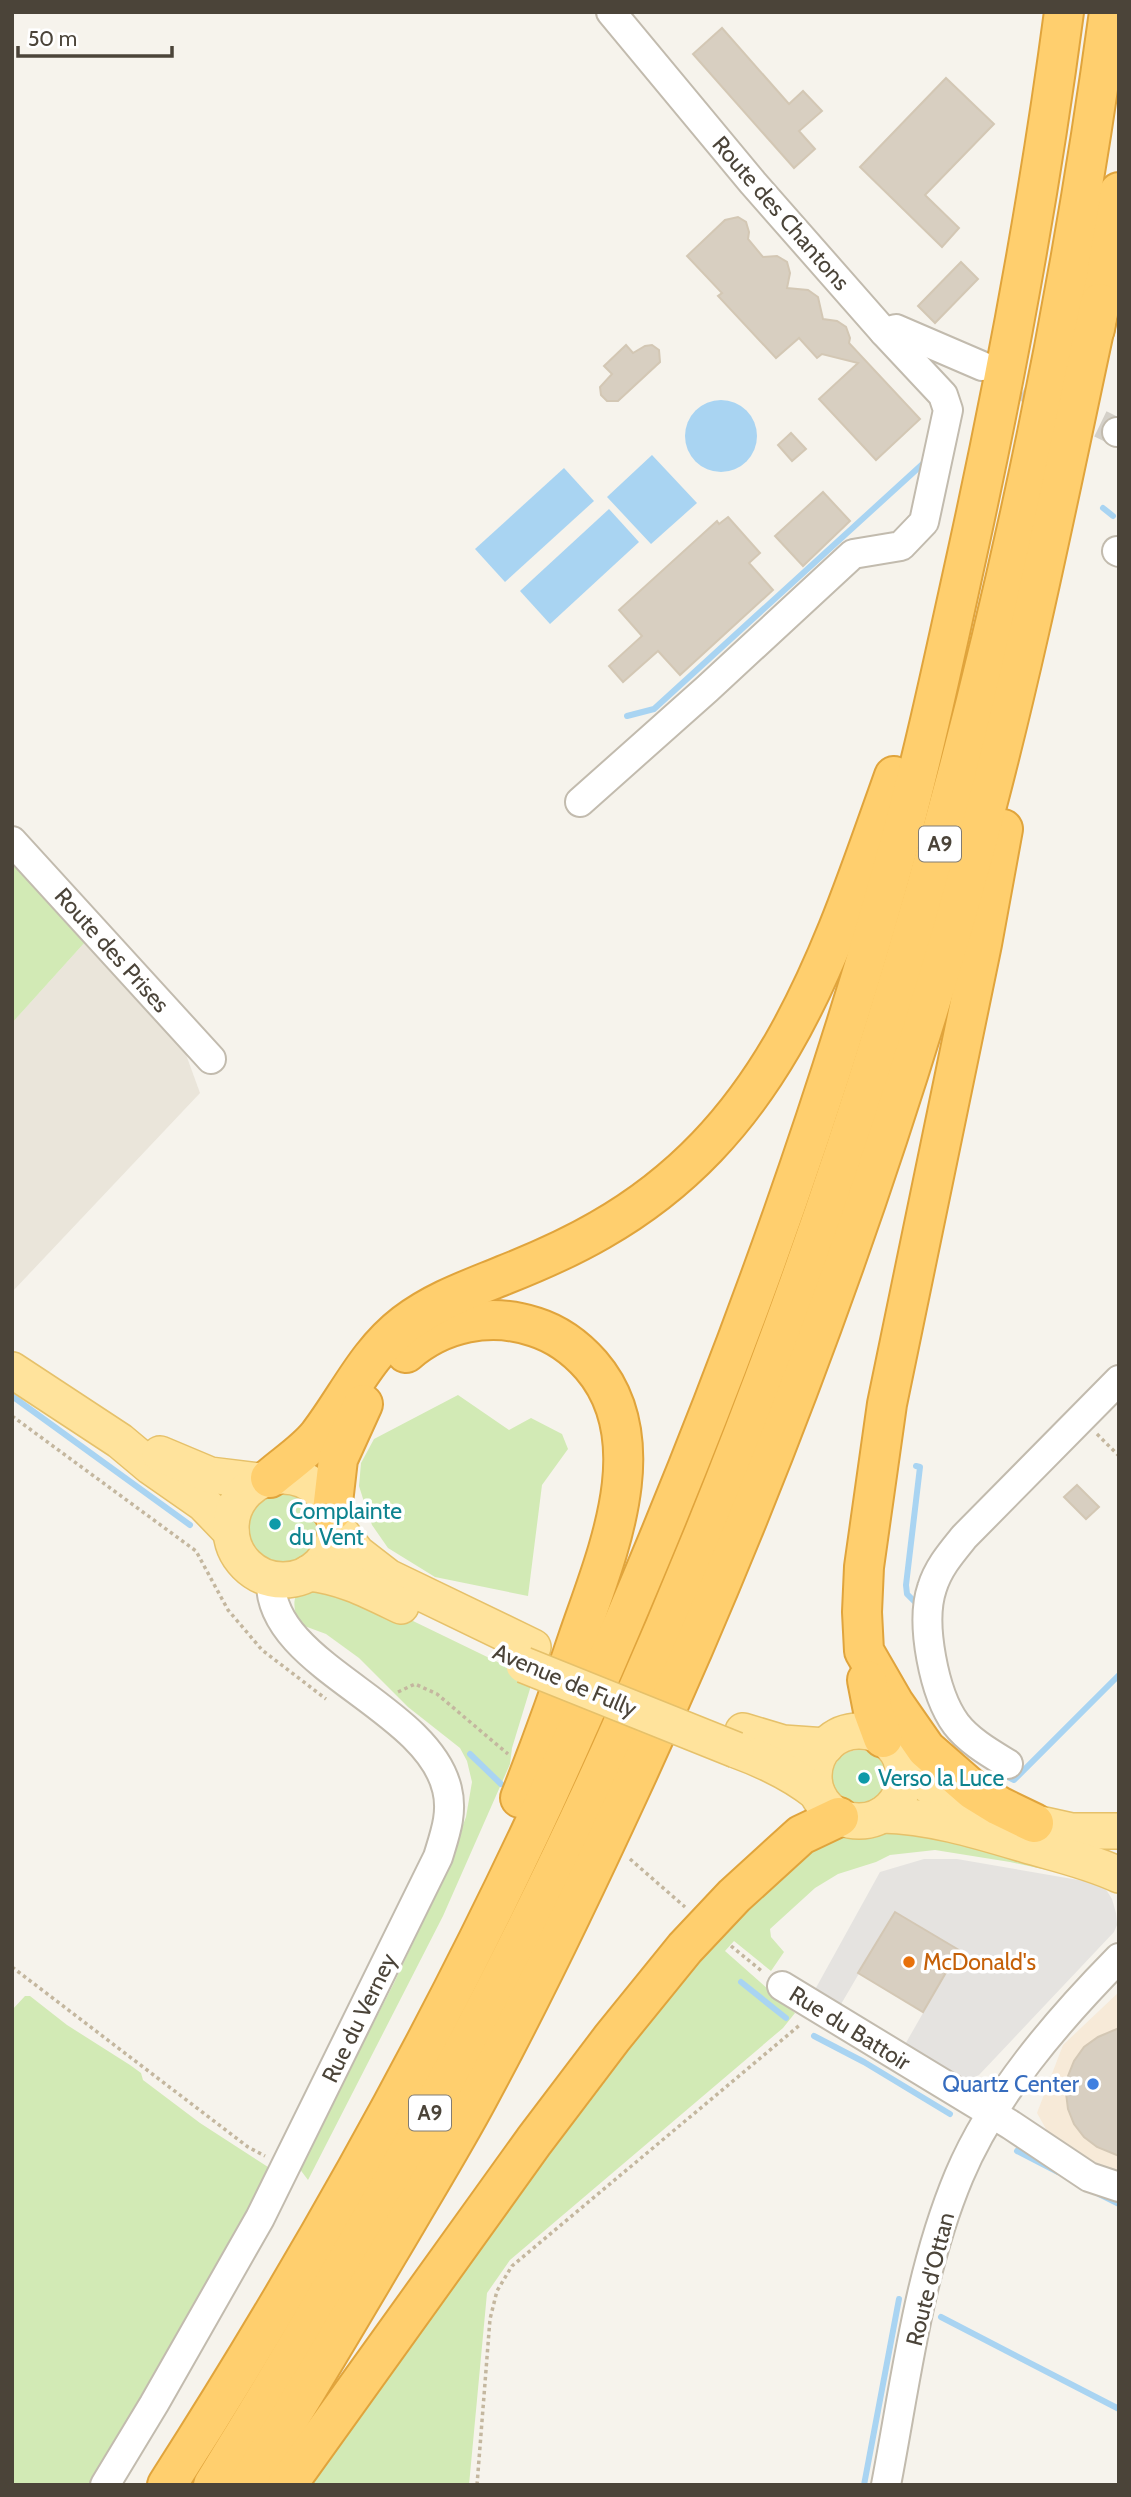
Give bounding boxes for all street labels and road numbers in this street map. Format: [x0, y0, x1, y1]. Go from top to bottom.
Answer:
street label: Route des Chantons [706, 130, 856, 296]
road number: A9 [919, 826, 961, 862]
street label: Route des Prises [49, 882, 175, 1018]
street label: Avenue de Fully [489, 1637, 641, 1723]
street label: Rue du Verney [316, 1948, 403, 2087]
street label: Rue du Battoir [784, 1980, 916, 2077]
road number: A9 [409, 2096, 451, 2130]
street label: Route d'Ottan [900, 2209, 960, 2349]

